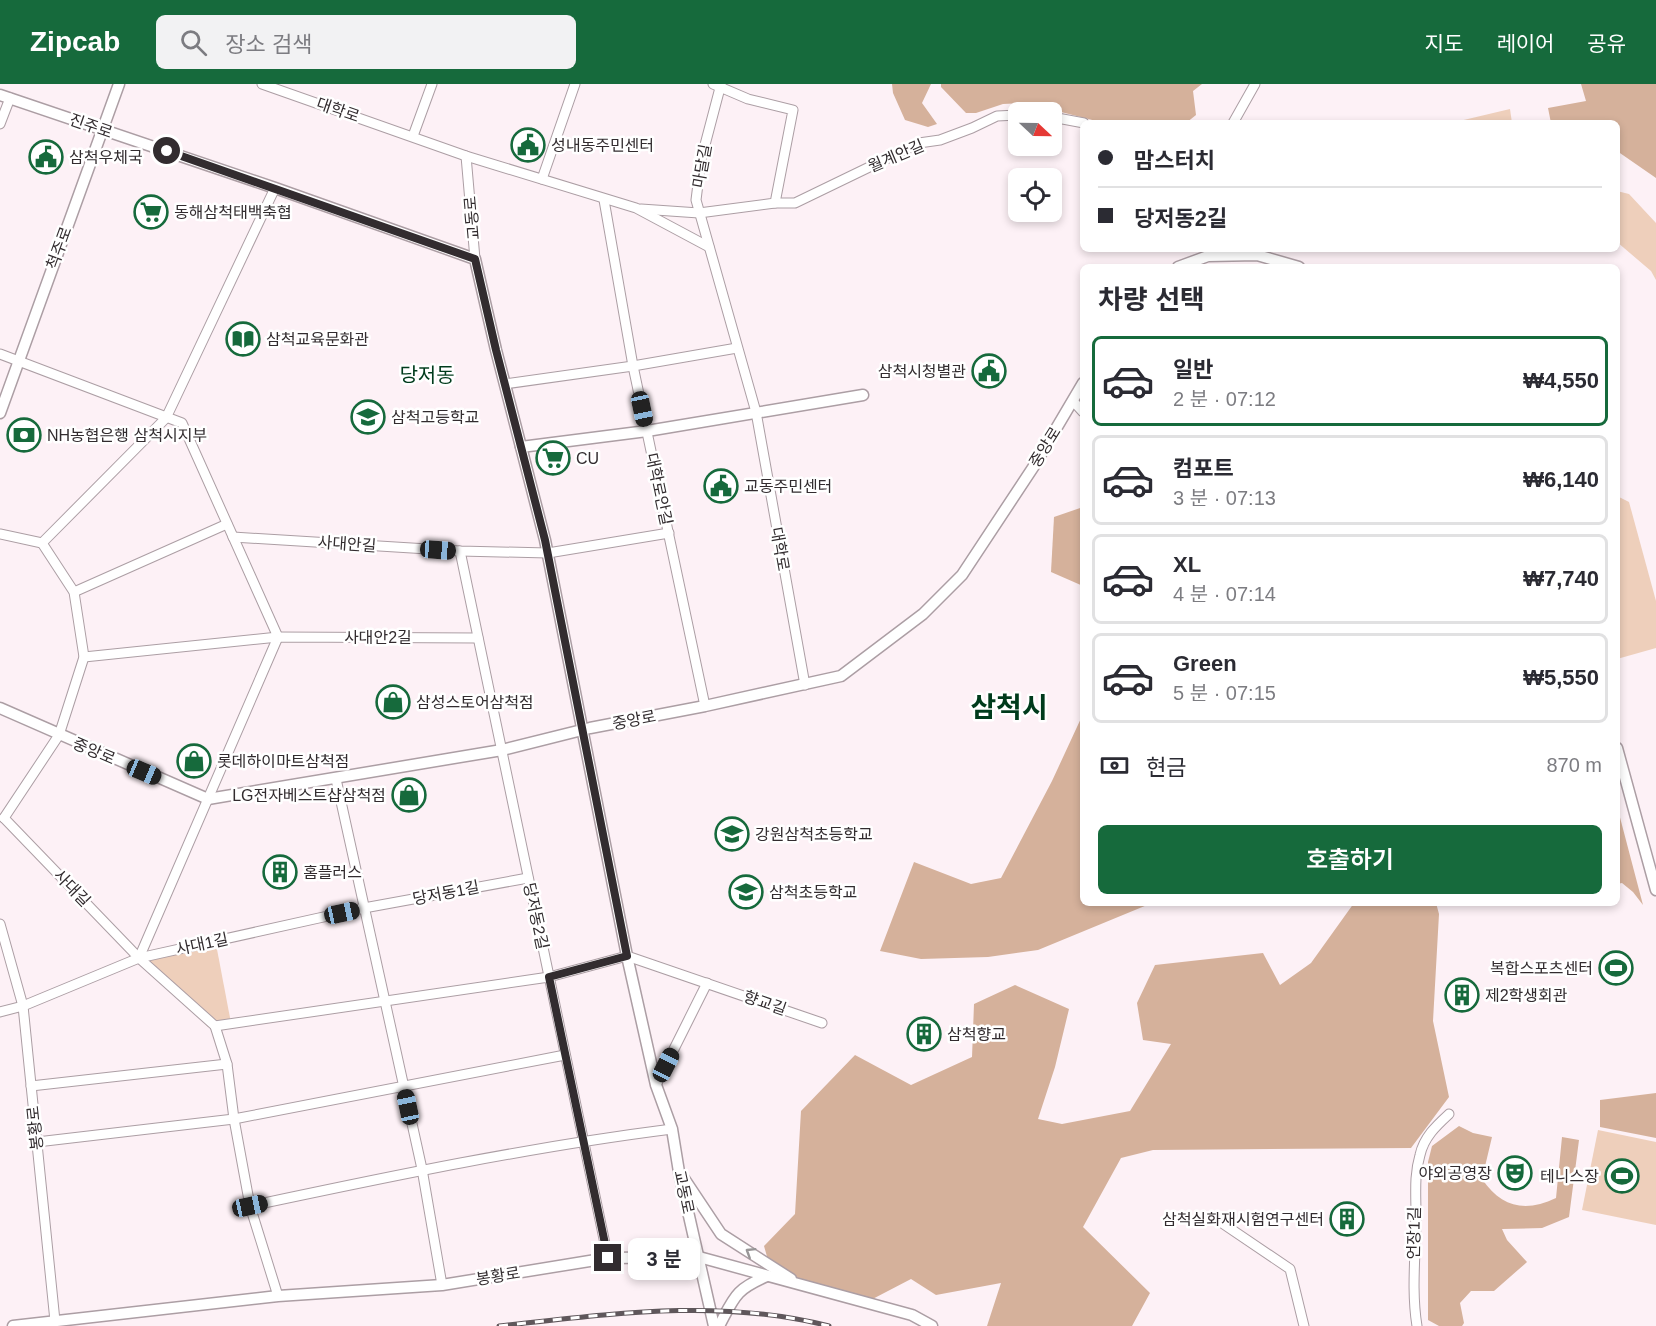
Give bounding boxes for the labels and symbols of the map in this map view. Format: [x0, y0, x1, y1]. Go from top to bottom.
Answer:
street label: 대학로 [314, 95, 362, 125]
north arrow [1008, 102, 1062, 156]
street label: 진주로 [67, 111, 115, 141]
public building icon: 성내동주민센터 [510, 127, 546, 163]
route start [153, 137, 180, 164]
place label: 성내동주민센터 [551, 137, 654, 154]
street label: 월계안길 [866, 137, 926, 175]
public building icon: 삼척우체국 [28, 139, 64, 175]
street label: 마달길 [690, 143, 714, 189]
place label: 삼척우체국 [69, 149, 143, 166]
supermarket icon: 동해삼척태백축협 [133, 194, 169, 230]
street label: 교동로 [462, 195, 482, 241]
place label: 동해삼척태백축협 [174, 204, 292, 221]
street label: 척주로 [43, 224, 75, 272]
library icon: 삼척교육문화관 [225, 321, 261, 357]
place label: 삼척교육문화관 [266, 331, 369, 348]
public building icon: 삼척시청별관 [971, 353, 1007, 389]
place label: 삼척시청별관 [878, 363, 966, 380]
district label: 당저동 [399, 364, 455, 386]
car [629, 390, 655, 428]
school or university icon: 삼척고등학교 [350, 399, 386, 435]
place label: 삼척고등학교 [391, 409, 479, 426]
bank icon: NH농협은행 삼척시지부 [6, 417, 42, 453]
street label: 중앙로 [1026, 424, 1064, 470]
place label: NH농협은행 삼척시지부 [47, 427, 207, 444]
supermarket icon: CU [535, 440, 571, 476]
place label: CU [576, 450, 599, 467]
street label: 대학로안길 [643, 451, 675, 527]
public building icon: 교동주민센터 [703, 468, 739, 504]
place label: 교동주민센터 [744, 478, 832, 495]
street label: 대학로 [768, 526, 792, 572]
street label: 사대안길 [317, 533, 377, 555]
car [419, 540, 457, 560]
street label: 사대안2길 [344, 629, 412, 646]
shop icon: 삼성스토어삼척점 [375, 684, 411, 720]
district label: 삼척시 [970, 692, 1048, 723]
place label: 삼성스토어삼척점 [416, 694, 534, 711]
street label: 중앙로 [611, 707, 658, 733]
street label: 중앙로 [70, 735, 118, 768]
shop icon: 롯데하이마트삼척점 [176, 743, 212, 779]
place label: 롯데하이마트삼척점 [217, 753, 349, 770]
car [124, 757, 164, 787]
shop icon: LG전자베스트샵삼척점 [391, 777, 427, 813]
place label: LG전자베스트샵삼척점 [232, 787, 386, 804]
school or university icon: 강원삼척초등학교 [714, 816, 750, 852]
place label: 강원삼척초등학교 [755, 826, 873, 843]
building icon: 홈플러스 [262, 854, 298, 890]
place label: 홈플러스 [303, 864, 362, 881]
street label: 사대길 [51, 866, 93, 910]
school or university icon: 삼척초등학교 [728, 874, 764, 910]
street label: 당저동1길 [411, 878, 481, 908]
street label: 당저동2길 [521, 881, 551, 951]
place label: 삼척초등학교 [769, 884, 857, 901]
car [323, 900, 361, 926]
street label: 사대1길 [174, 930, 230, 958]
sports icon: 복합스포츠센터 [1598, 950, 1634, 986]
place label: 복합스포츠센터 [1490, 960, 1593, 977]
building icon: 제2학생회관 [1444, 977, 1480, 1013]
place label: 제2학생회관 [1485, 987, 1568, 1004]
street label: 향교길 [741, 988, 789, 1018]
building icon: 삼척향교 [906, 1016, 942, 1052]
place label: 삼척향교 [947, 1026, 1006, 1043]
car [650, 1045, 682, 1085]
car [395, 1088, 421, 1126]
street label: 봉황로 [24, 1105, 46, 1151]
theatre icon: 야외공영장 [1497, 1155, 1533, 1191]
sports icon: 테니스장 [1604, 1158, 1640, 1194]
place label: 야외공영장 [1418, 1165, 1492, 1182]
place label: 테니스장 [1540, 1168, 1599, 1185]
street label: 교동로 [671, 1169, 697, 1216]
car [231, 1193, 269, 1219]
building icon: 삼척실화재시험연구센터 [1329, 1201, 1365, 1237]
street label: 언장1길 [1405, 1206, 1423, 1260]
place label: 삼척실화재시험연구센터 [1162, 1211, 1324, 1228]
callout: 3 분 [629, 1237, 701, 1279]
route end [594, 1244, 621, 1271]
one-way arrow [746, 1248, 757, 1259]
street label: 봉황로 [475, 1264, 521, 1288]

